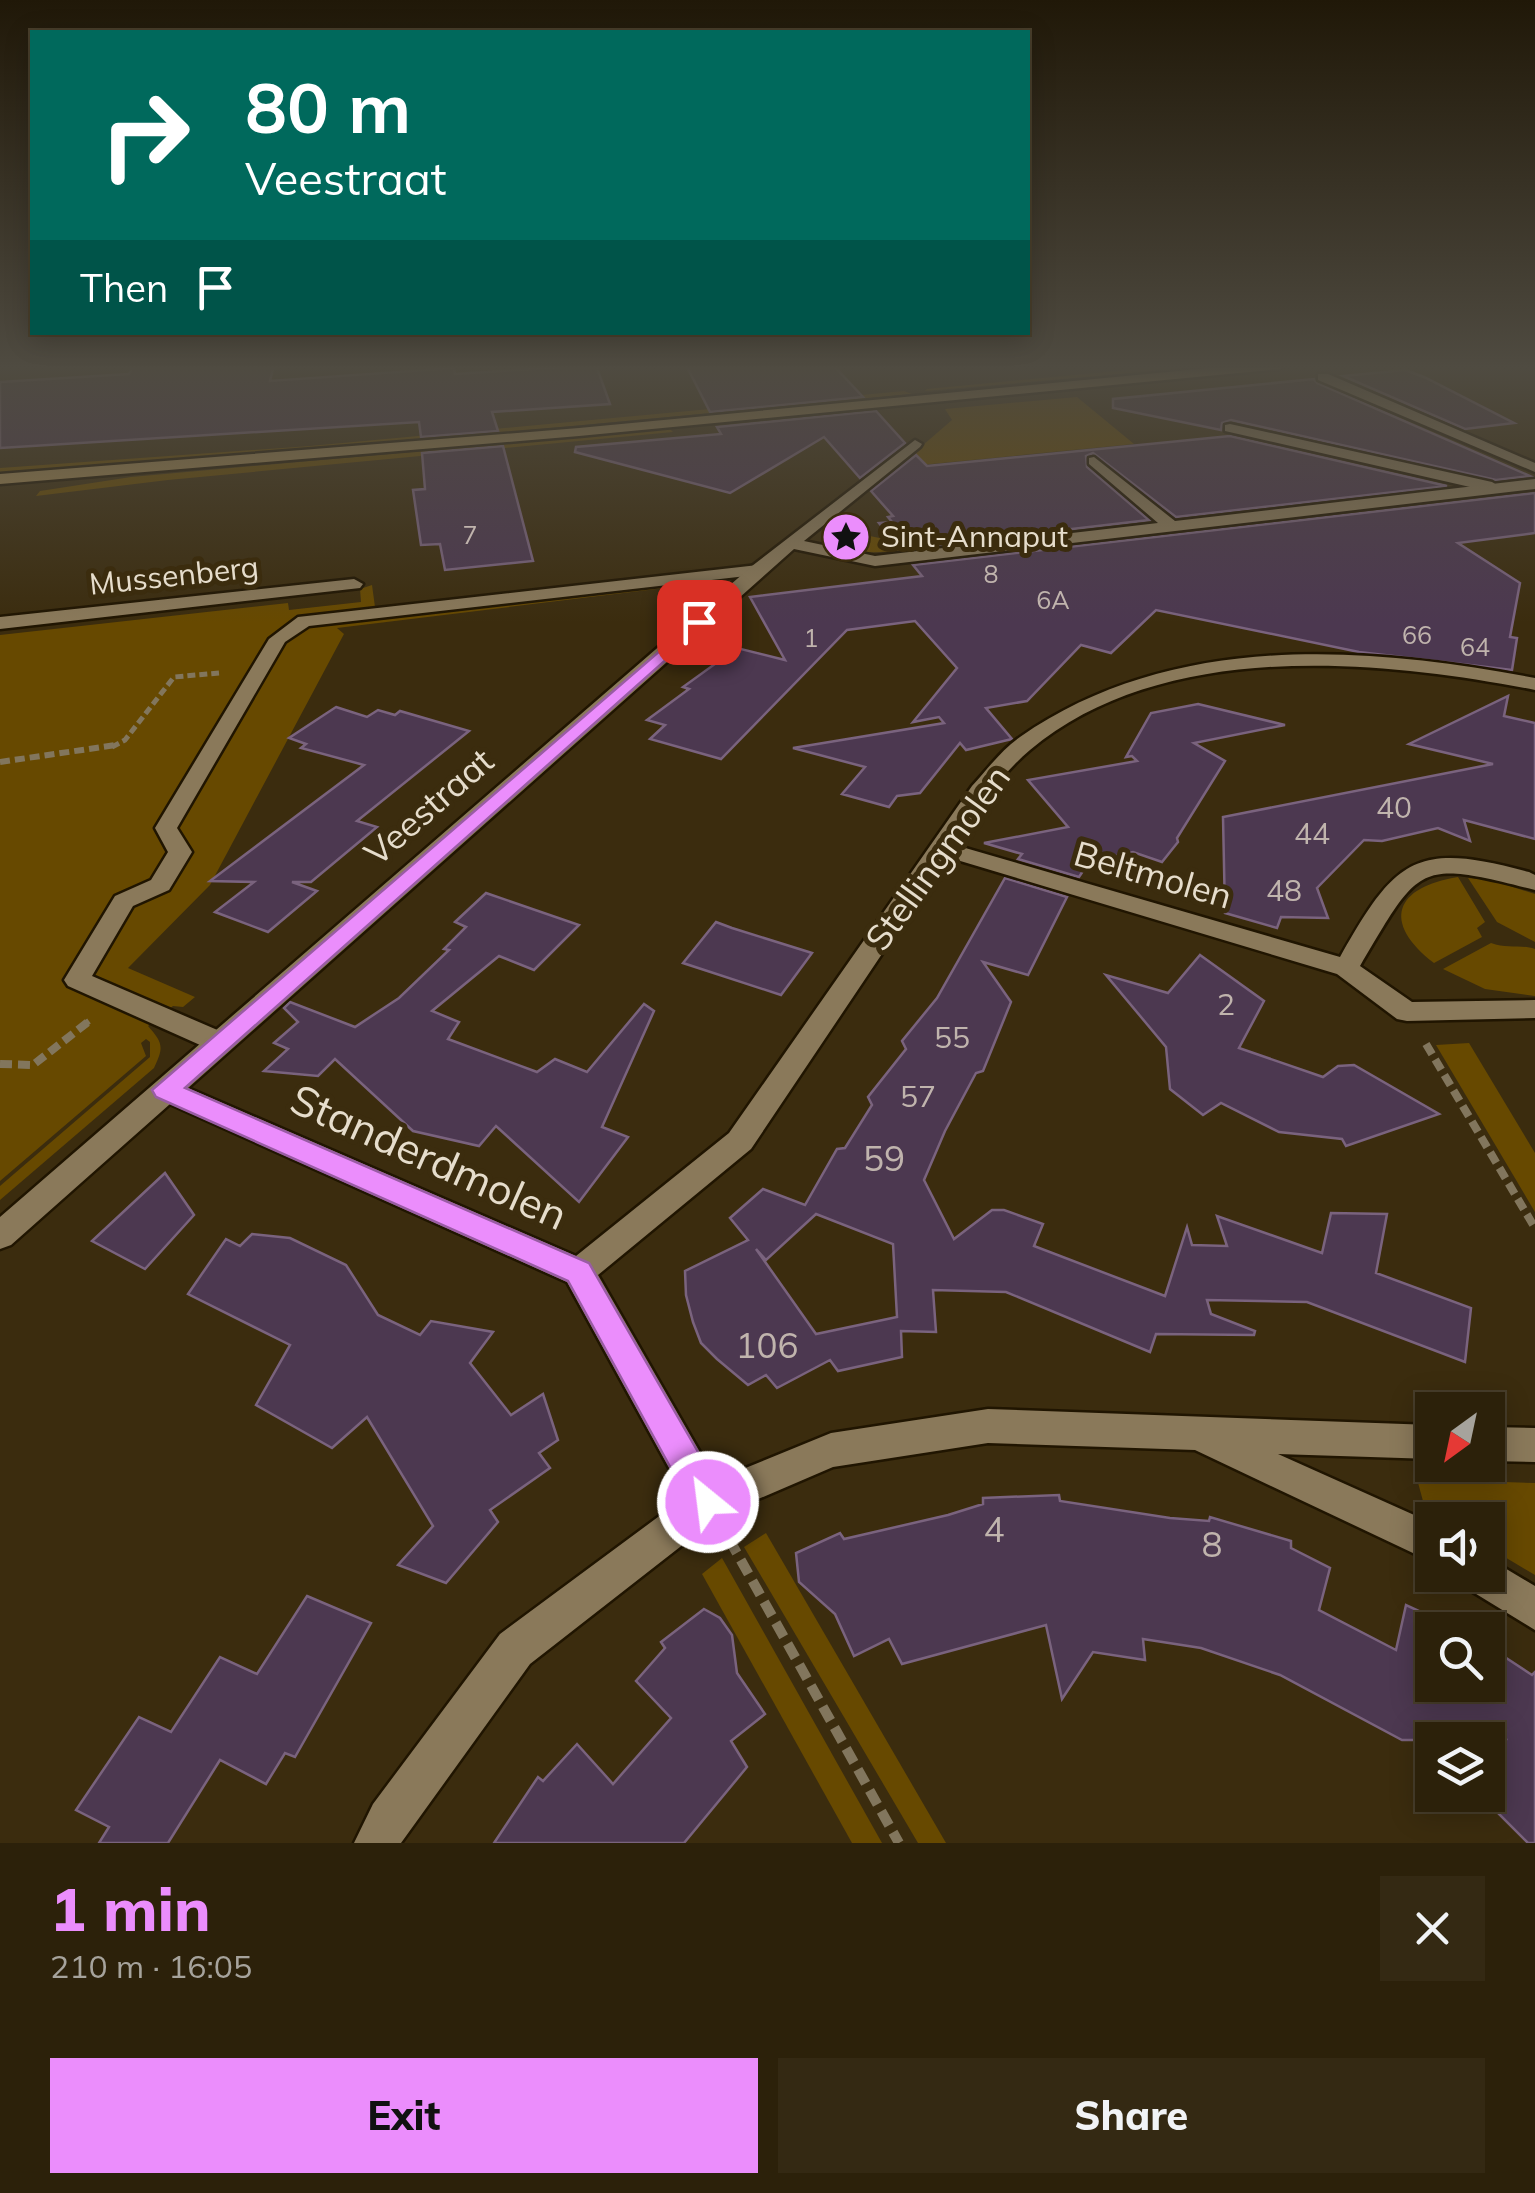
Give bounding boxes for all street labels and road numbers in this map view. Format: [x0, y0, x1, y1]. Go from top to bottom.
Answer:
street label: Mussenberg [87, 547, 260, 603]
street label: Veestraat [355, 738, 502, 874]
street label: Stellingmolen [855, 756, 1019, 959]
street label: Beltmolen [1069, 831, 1237, 918]
street label: Standerdmolen [283, 1072, 576, 1241]

